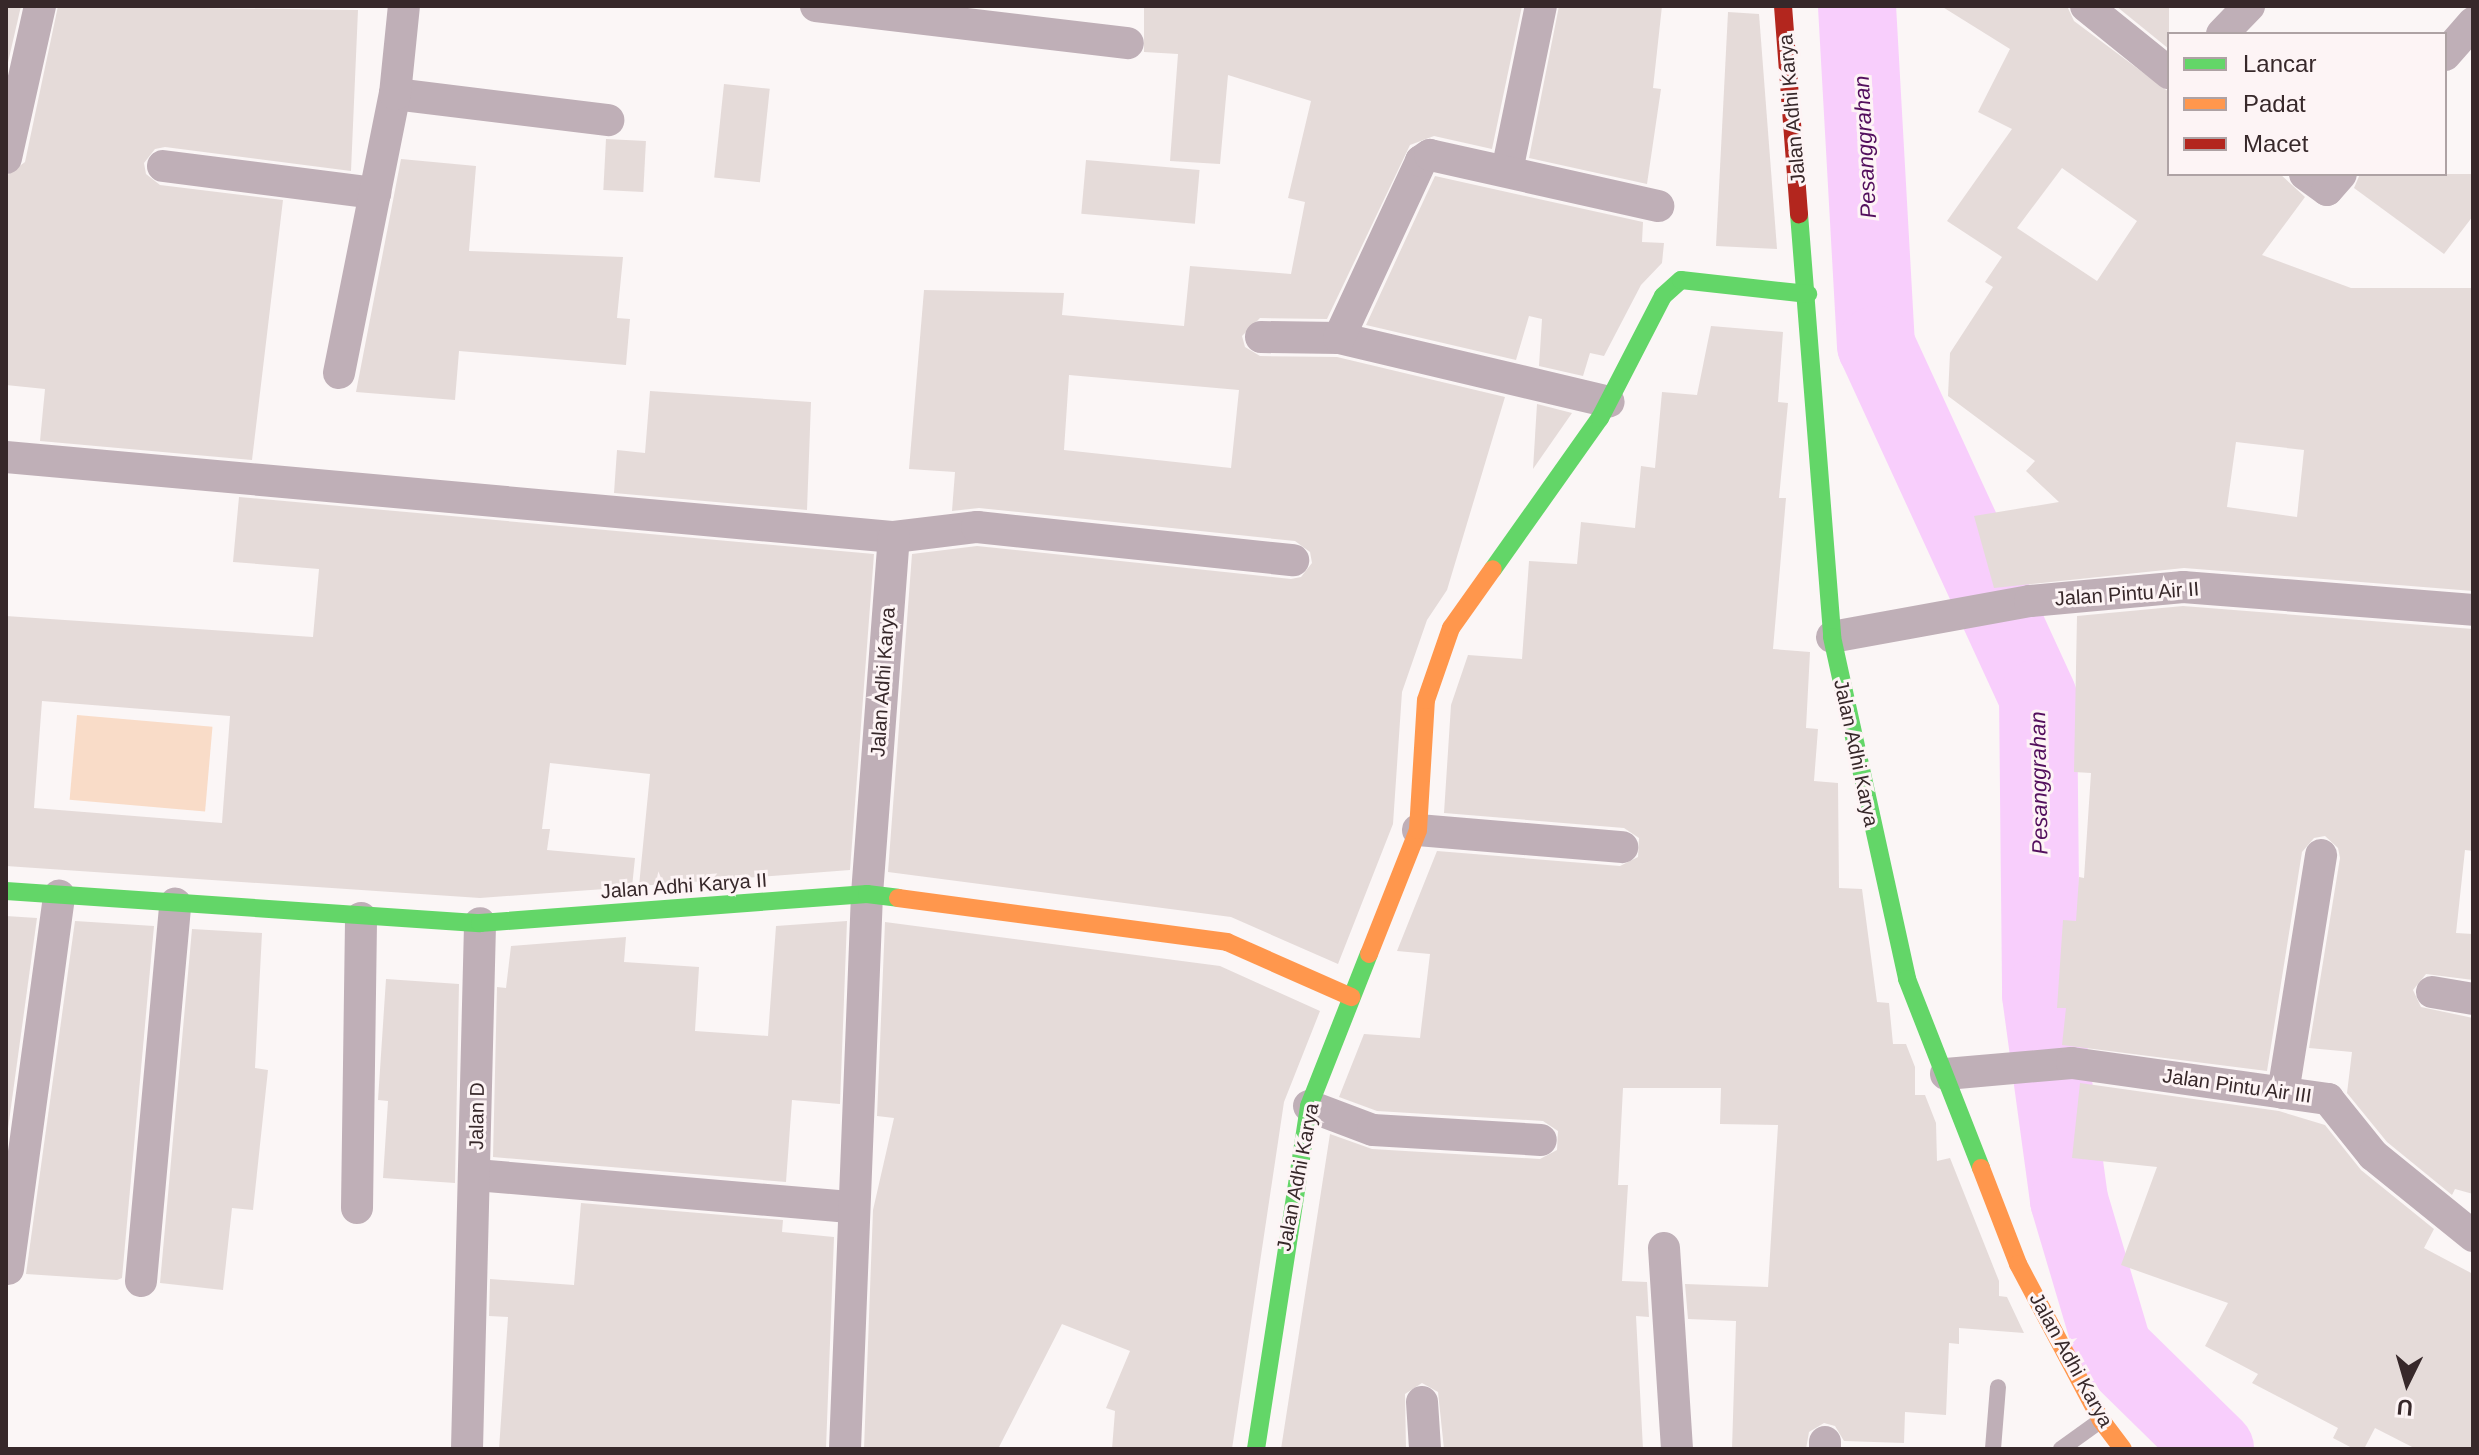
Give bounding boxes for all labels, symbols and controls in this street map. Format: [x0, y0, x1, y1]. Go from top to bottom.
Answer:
legend [2167, 32, 2447, 176]
street label: Jalan Adhi Karya [1773, 33, 1811, 185]
text: Lancar [2243, 50, 2316, 77]
water label: Pesanggrahan [1848, 75, 1882, 219]
text: Padat [2243, 90, 2306, 117]
text: Macet [2243, 130, 2308, 157]
street label: Jalan Pintu Air II [2054, 577, 2200, 611]
street label: Jalan Adhi Karya [866, 606, 900, 758]
street label: Jalan Adhi Karya [1829, 677, 1883, 829]
water label: Pesanggrahan [2025, 711, 2053, 855]
street label: Jalan Adhi Karya II [599, 868, 769, 904]
street label: Jalan Pintu Air III [2160, 1064, 2314, 1108]
street label: Jalan D [464, 1082, 490, 1150]
street label: Jalan Adhi Karya [1272, 1100, 1324, 1254]
street label: Jalan Adhi Karya [2024, 1288, 2118, 1432]
north arrow [2367, 1343, 2447, 1423]
text: U [2396, 1394, 2414, 1421]

